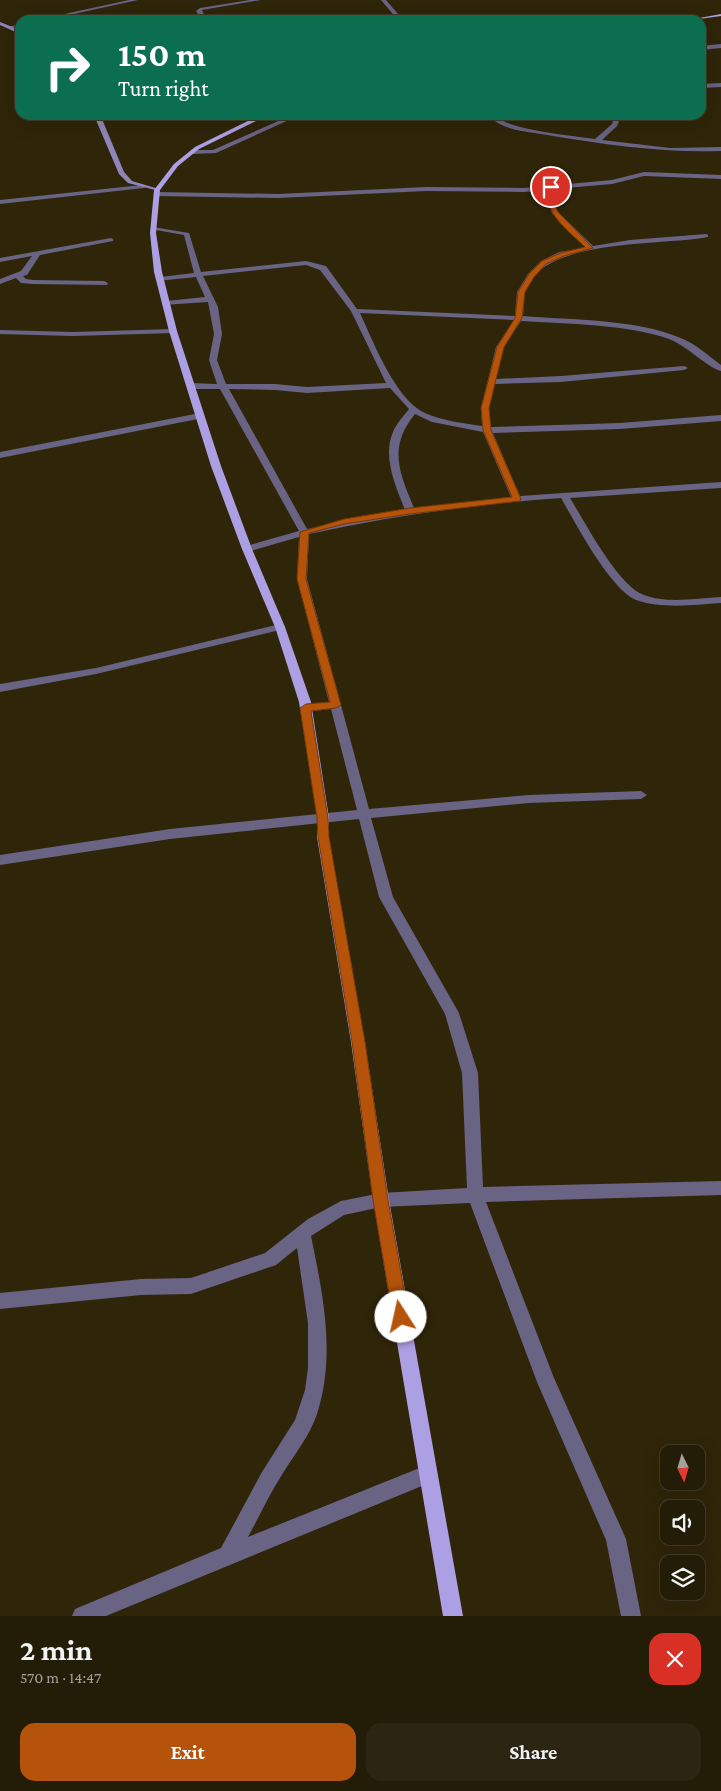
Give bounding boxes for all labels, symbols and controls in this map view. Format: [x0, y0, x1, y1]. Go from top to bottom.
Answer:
icon: right [35, 35, 100, 100]
text: 150 m [118, 35, 206, 74]
text: Turn right [118, 76, 209, 101]
pin [530, 166, 572, 208]
icon: arrive [537, 173, 565, 201]
position arrow [374, 1290, 426, 1342]
north arrow [660, 1445, 705, 1490]
map controls [660, 1445, 705, 1600]
button: sound [660, 1500, 705, 1545]
button: layers [660, 1555, 705, 1600]
text: 2 min [20, 1633, 92, 1666]
button: close [649, 1633, 701, 1685]
text: 570 m · 14:47 [20, 1669, 101, 1686]
button: Exit [20, 1723, 356, 1781]
button: Share [366, 1723, 701, 1781]

